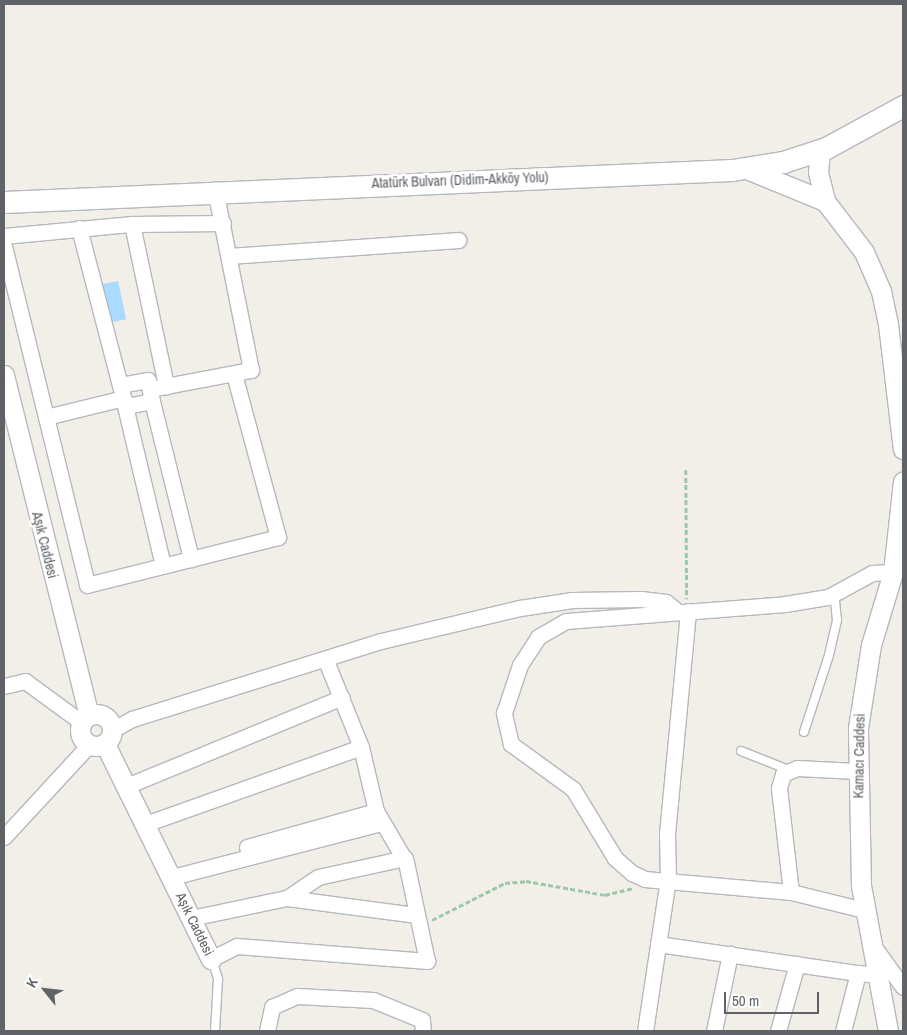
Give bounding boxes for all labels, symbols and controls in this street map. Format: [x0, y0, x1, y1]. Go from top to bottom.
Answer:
street label: Atatürk Bulvarı (Didim-Akköy Yolu) [371, 169, 549, 191]
street label: Aşık Caddesi [29, 510, 61, 580]
street label: Kamacı Caddesi [850, 713, 868, 799]
street label: Aşık Caddesi [172, 890, 218, 958]
north arrow [20, 965, 70, 1015]
text: K [22, 975, 42, 991]
scale bar [727, 982, 822, 1014]
text: 50 m [732, 990, 759, 1011]

